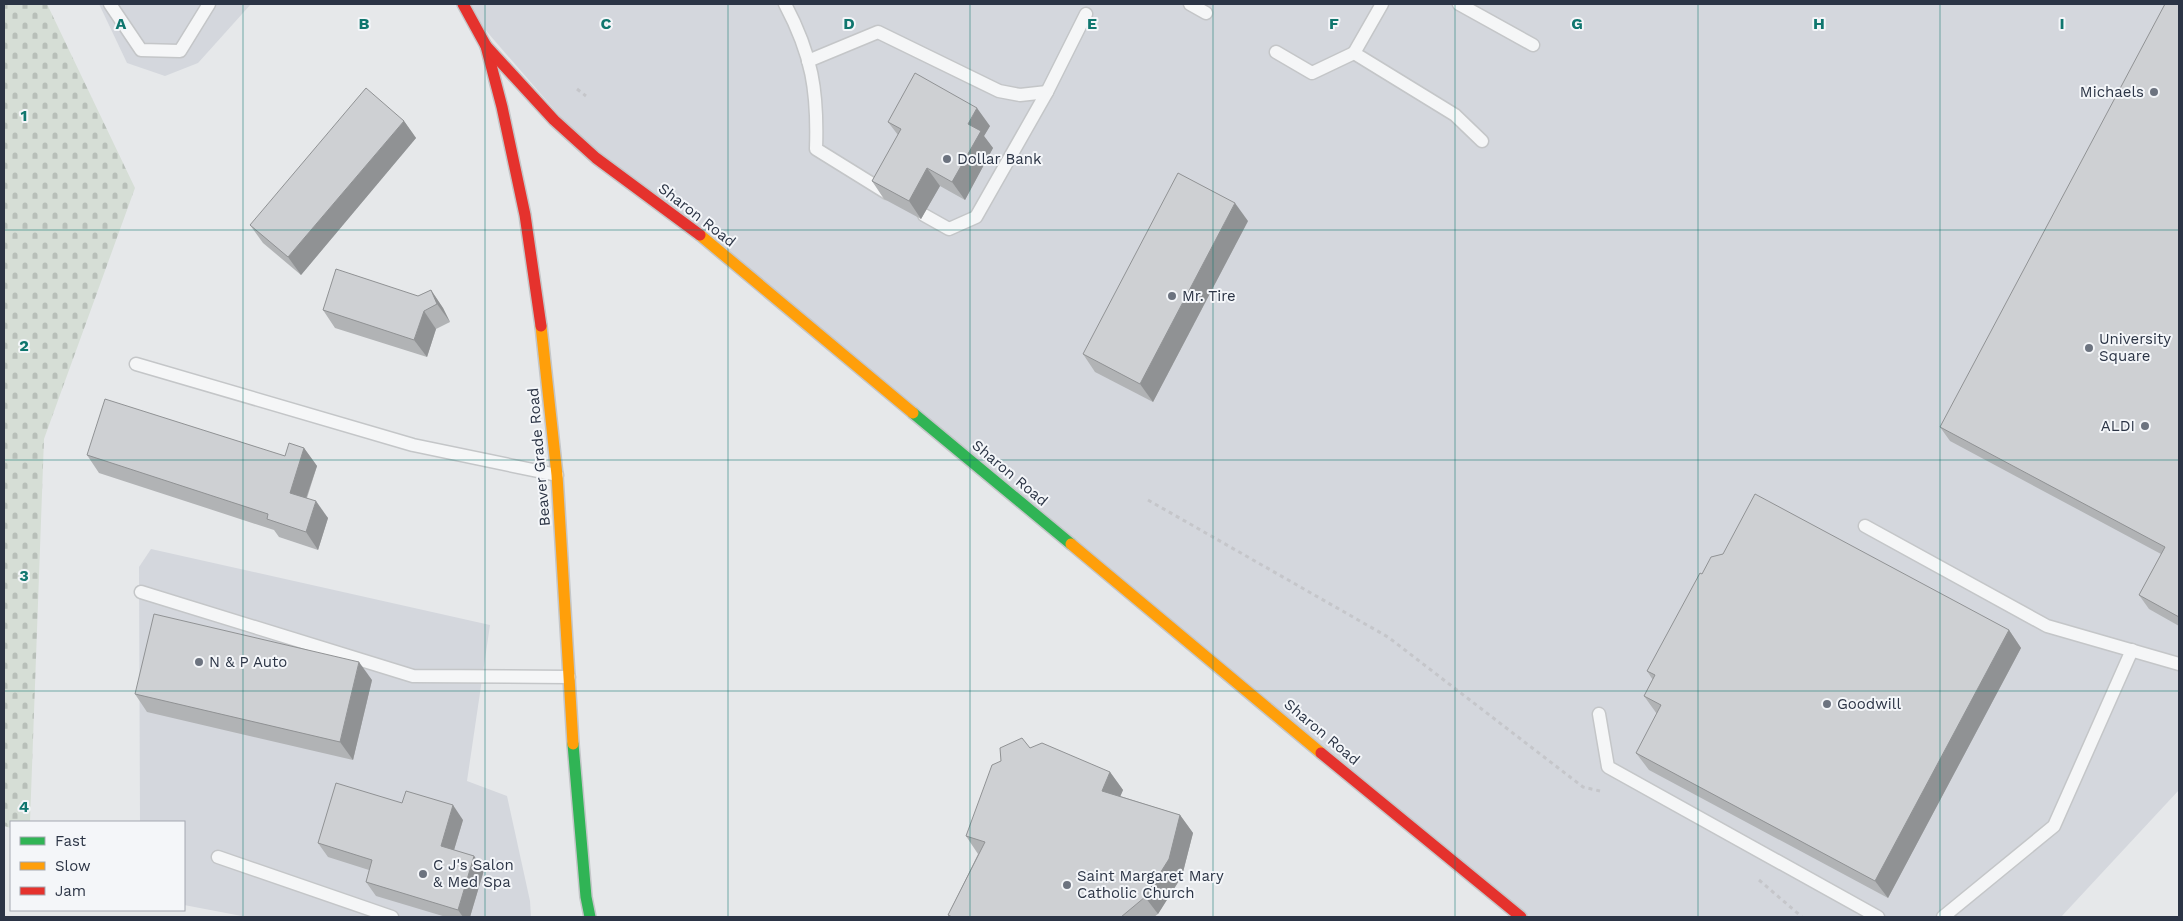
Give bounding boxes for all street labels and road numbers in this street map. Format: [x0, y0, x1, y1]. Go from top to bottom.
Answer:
street label: Sharon Road [655, 179, 739, 251]
street label: Beaver Grade Road [524, 387, 554, 527]
street label: Sharon Road [968, 436, 1052, 510]
street label: Sharon Road [1280, 695, 1364, 769]

